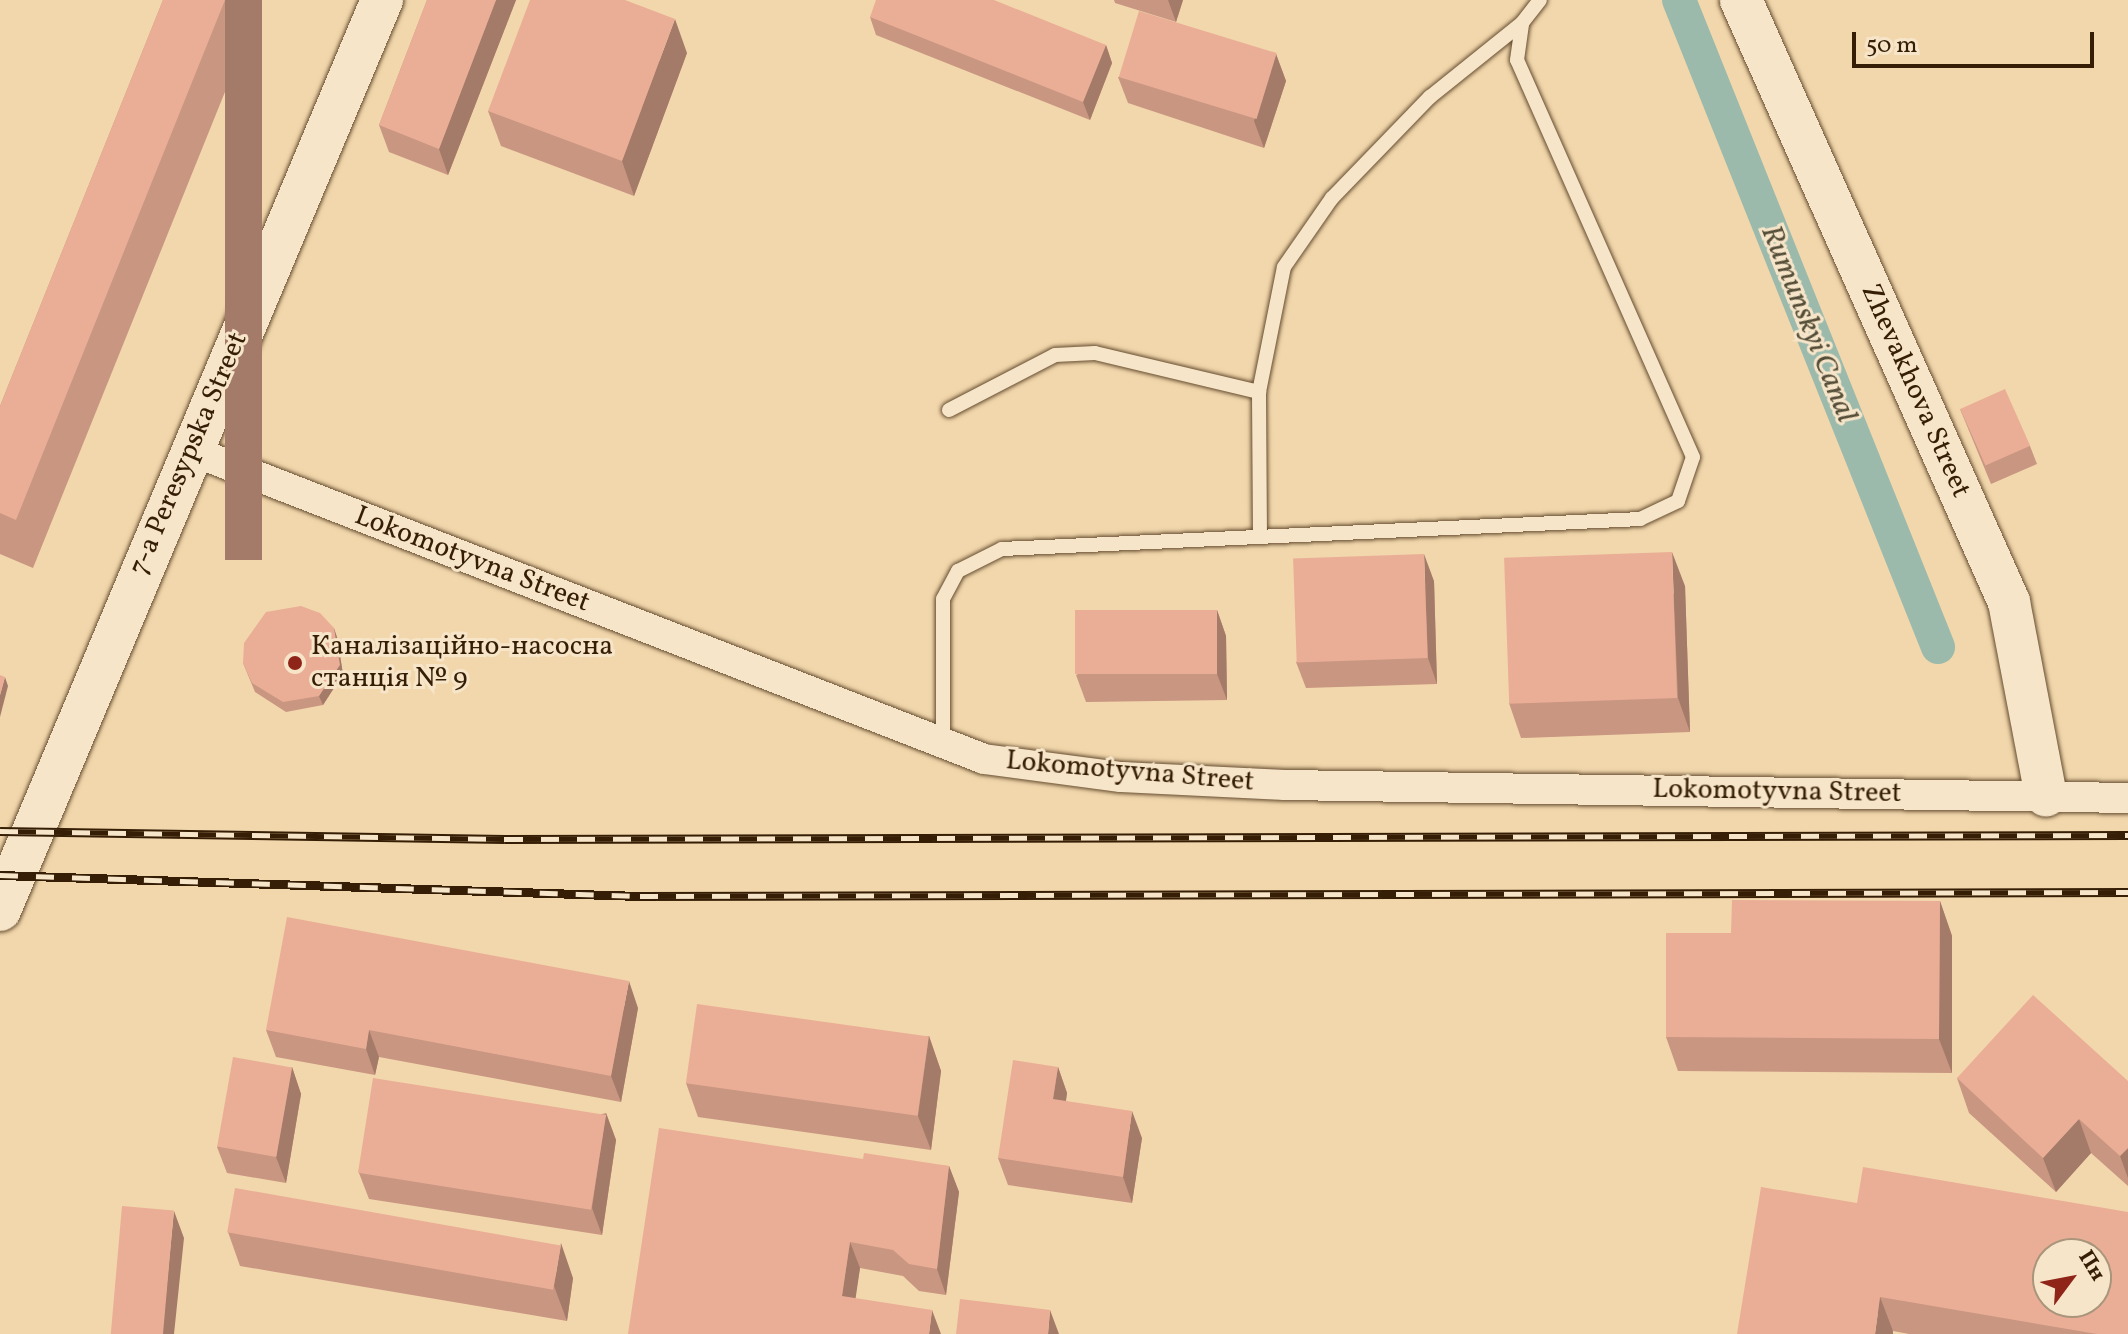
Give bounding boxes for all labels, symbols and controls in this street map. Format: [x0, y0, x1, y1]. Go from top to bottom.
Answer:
scale bar [1856, 16, 2098, 66]
text: 50 m [1866, 29, 1918, 63]
water label: Rumunskyi Canal [1752, 220, 1864, 428]
street label: Zhevakhova Street [1853, 279, 1977, 503]
street label: 7-a Peresypska Street [123, 328, 255, 580]
street label: Lokomotyvna Street [350, 500, 594, 620]
place label: Каналізаційно-насосна станція № 9 [311, 630, 613, 696]
marker: Каналізаційно-насосна станція № 9 [286, 654, 304, 672]
street label: Lokomotyvna Street [1004, 744, 1256, 800]
street label: Lokomotyvna Street [1652, 773, 1902, 811]
north arrow [2032, 1238, 2112, 1318]
text: Пн [2070, 1245, 2113, 1288]

